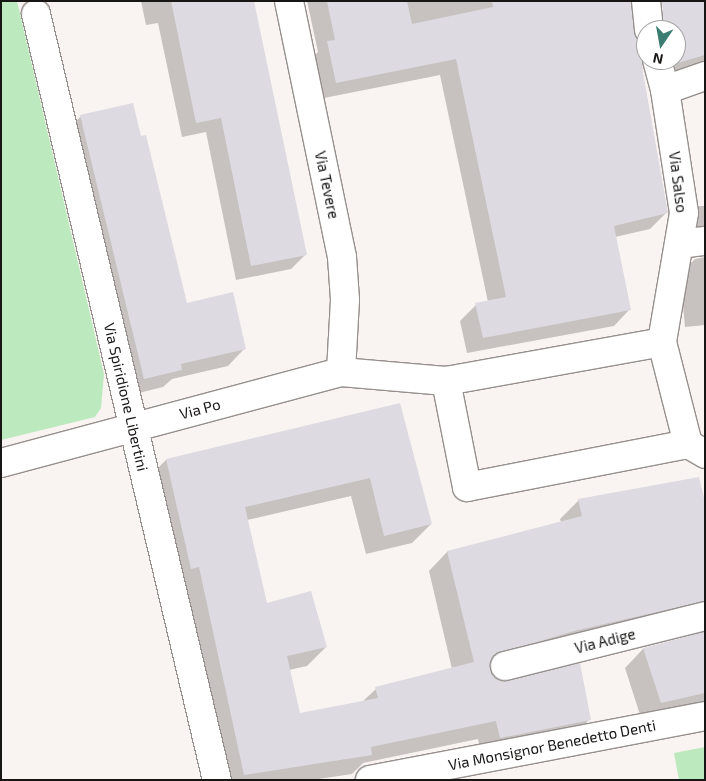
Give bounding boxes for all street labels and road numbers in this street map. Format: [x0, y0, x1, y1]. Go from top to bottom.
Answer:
street label: Via Tevere [311, 149, 343, 221]
street label: Via Salso [665, 150, 691, 214]
street label: Via Spiridione Libertini [100, 321, 152, 473]
street label: Via Po [178, 395, 222, 423]
street label: Via Adige [573, 625, 637, 657]
street label: Via Monsignor Benedetto Denti [447, 716, 657, 774]

